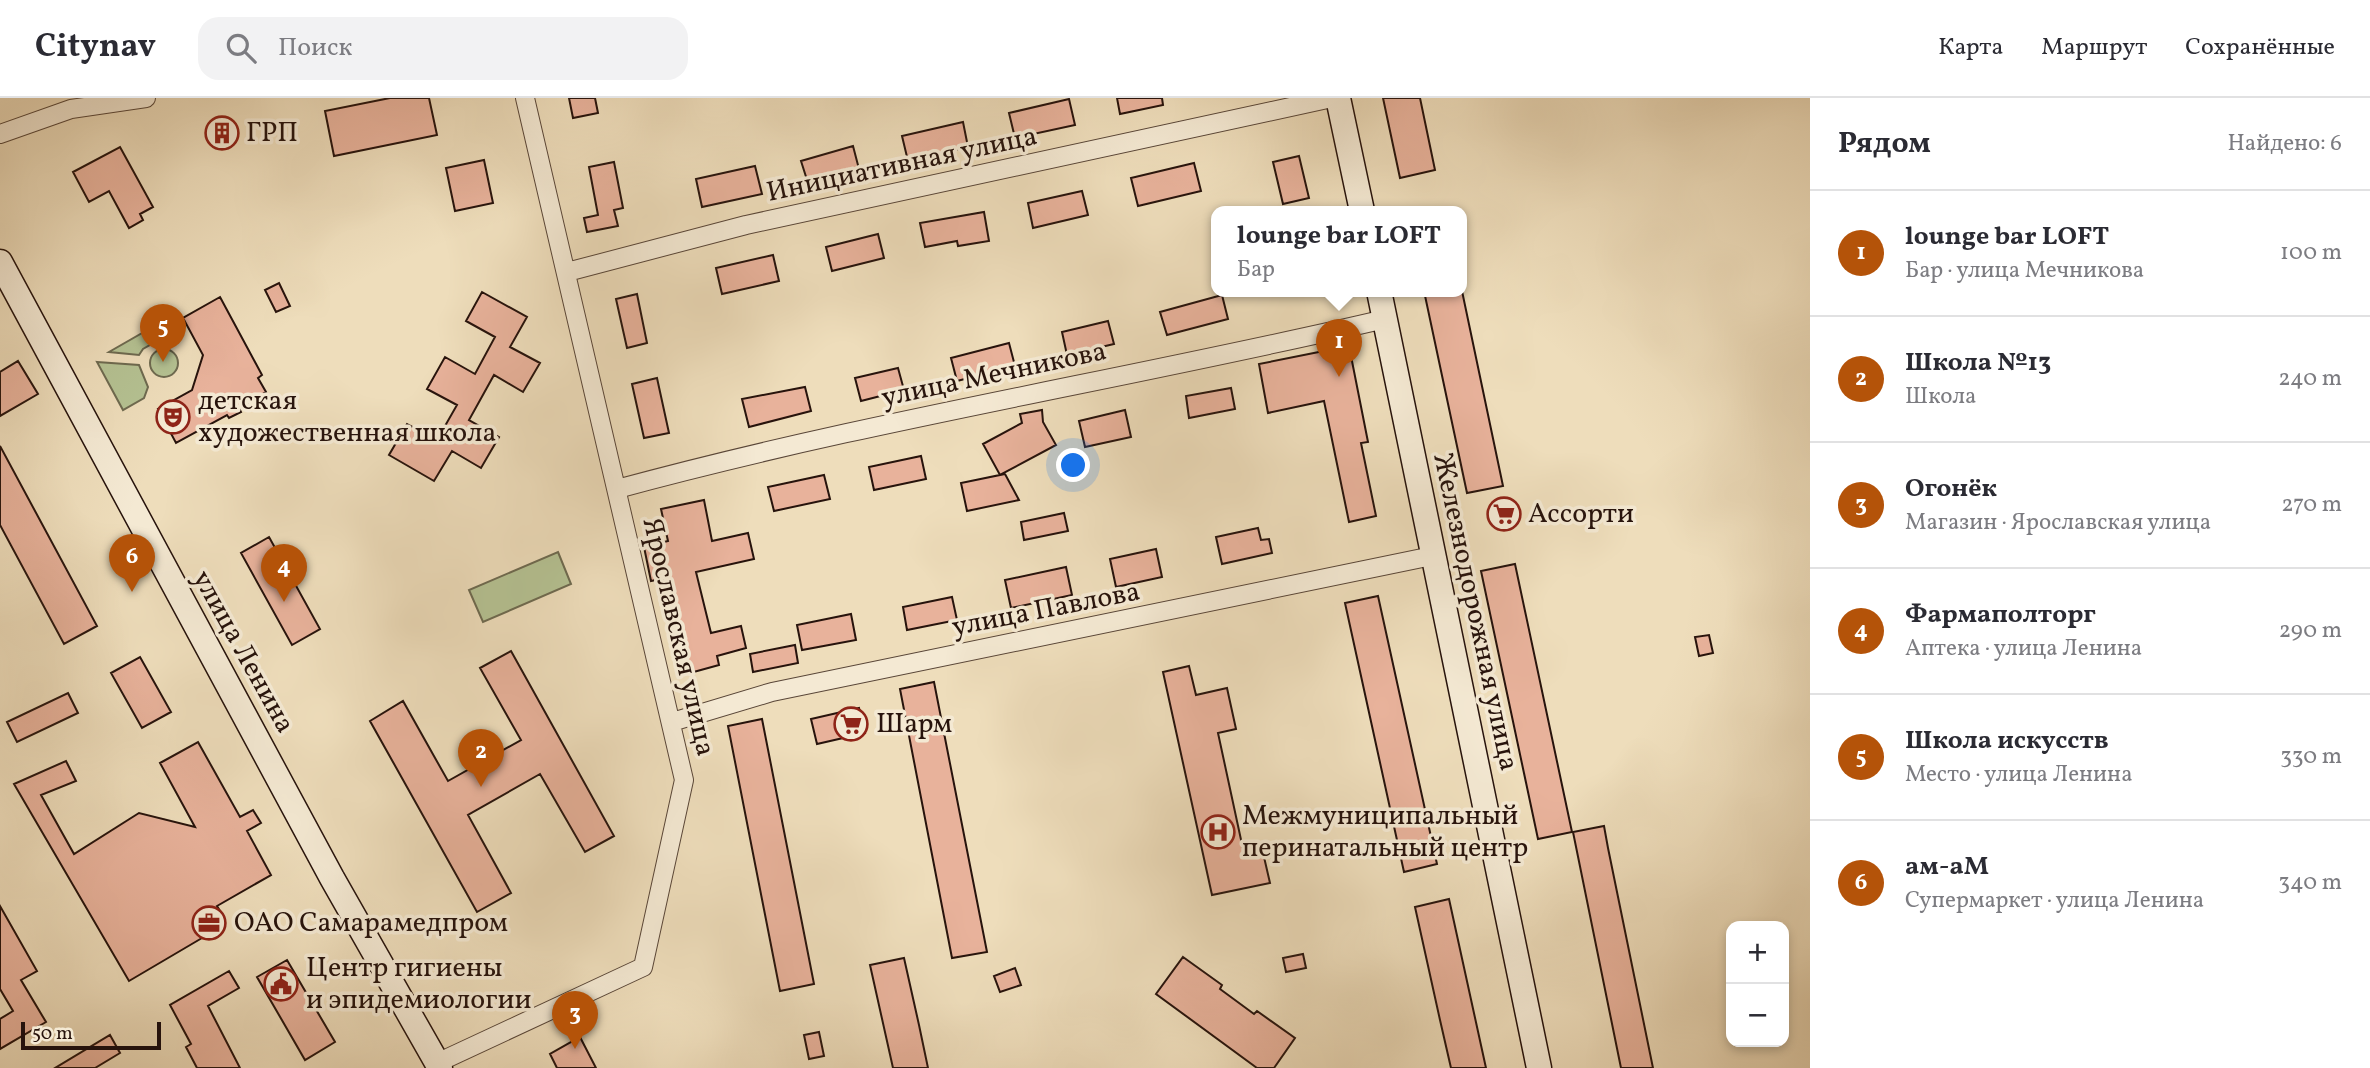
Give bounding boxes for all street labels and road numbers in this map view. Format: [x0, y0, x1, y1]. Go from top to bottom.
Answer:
street label: Инициативная улица [763, 117, 1041, 213]
street label: улица Мечникова [878, 332, 1110, 418]
street label: Железнодорожная улица [1422, 450, 1528, 774]
street label: Ярославская улица [632, 514, 724, 760]
street label: улица Ленина [182, 563, 304, 741]
street label: улица Павлова [949, 573, 1143, 647]

